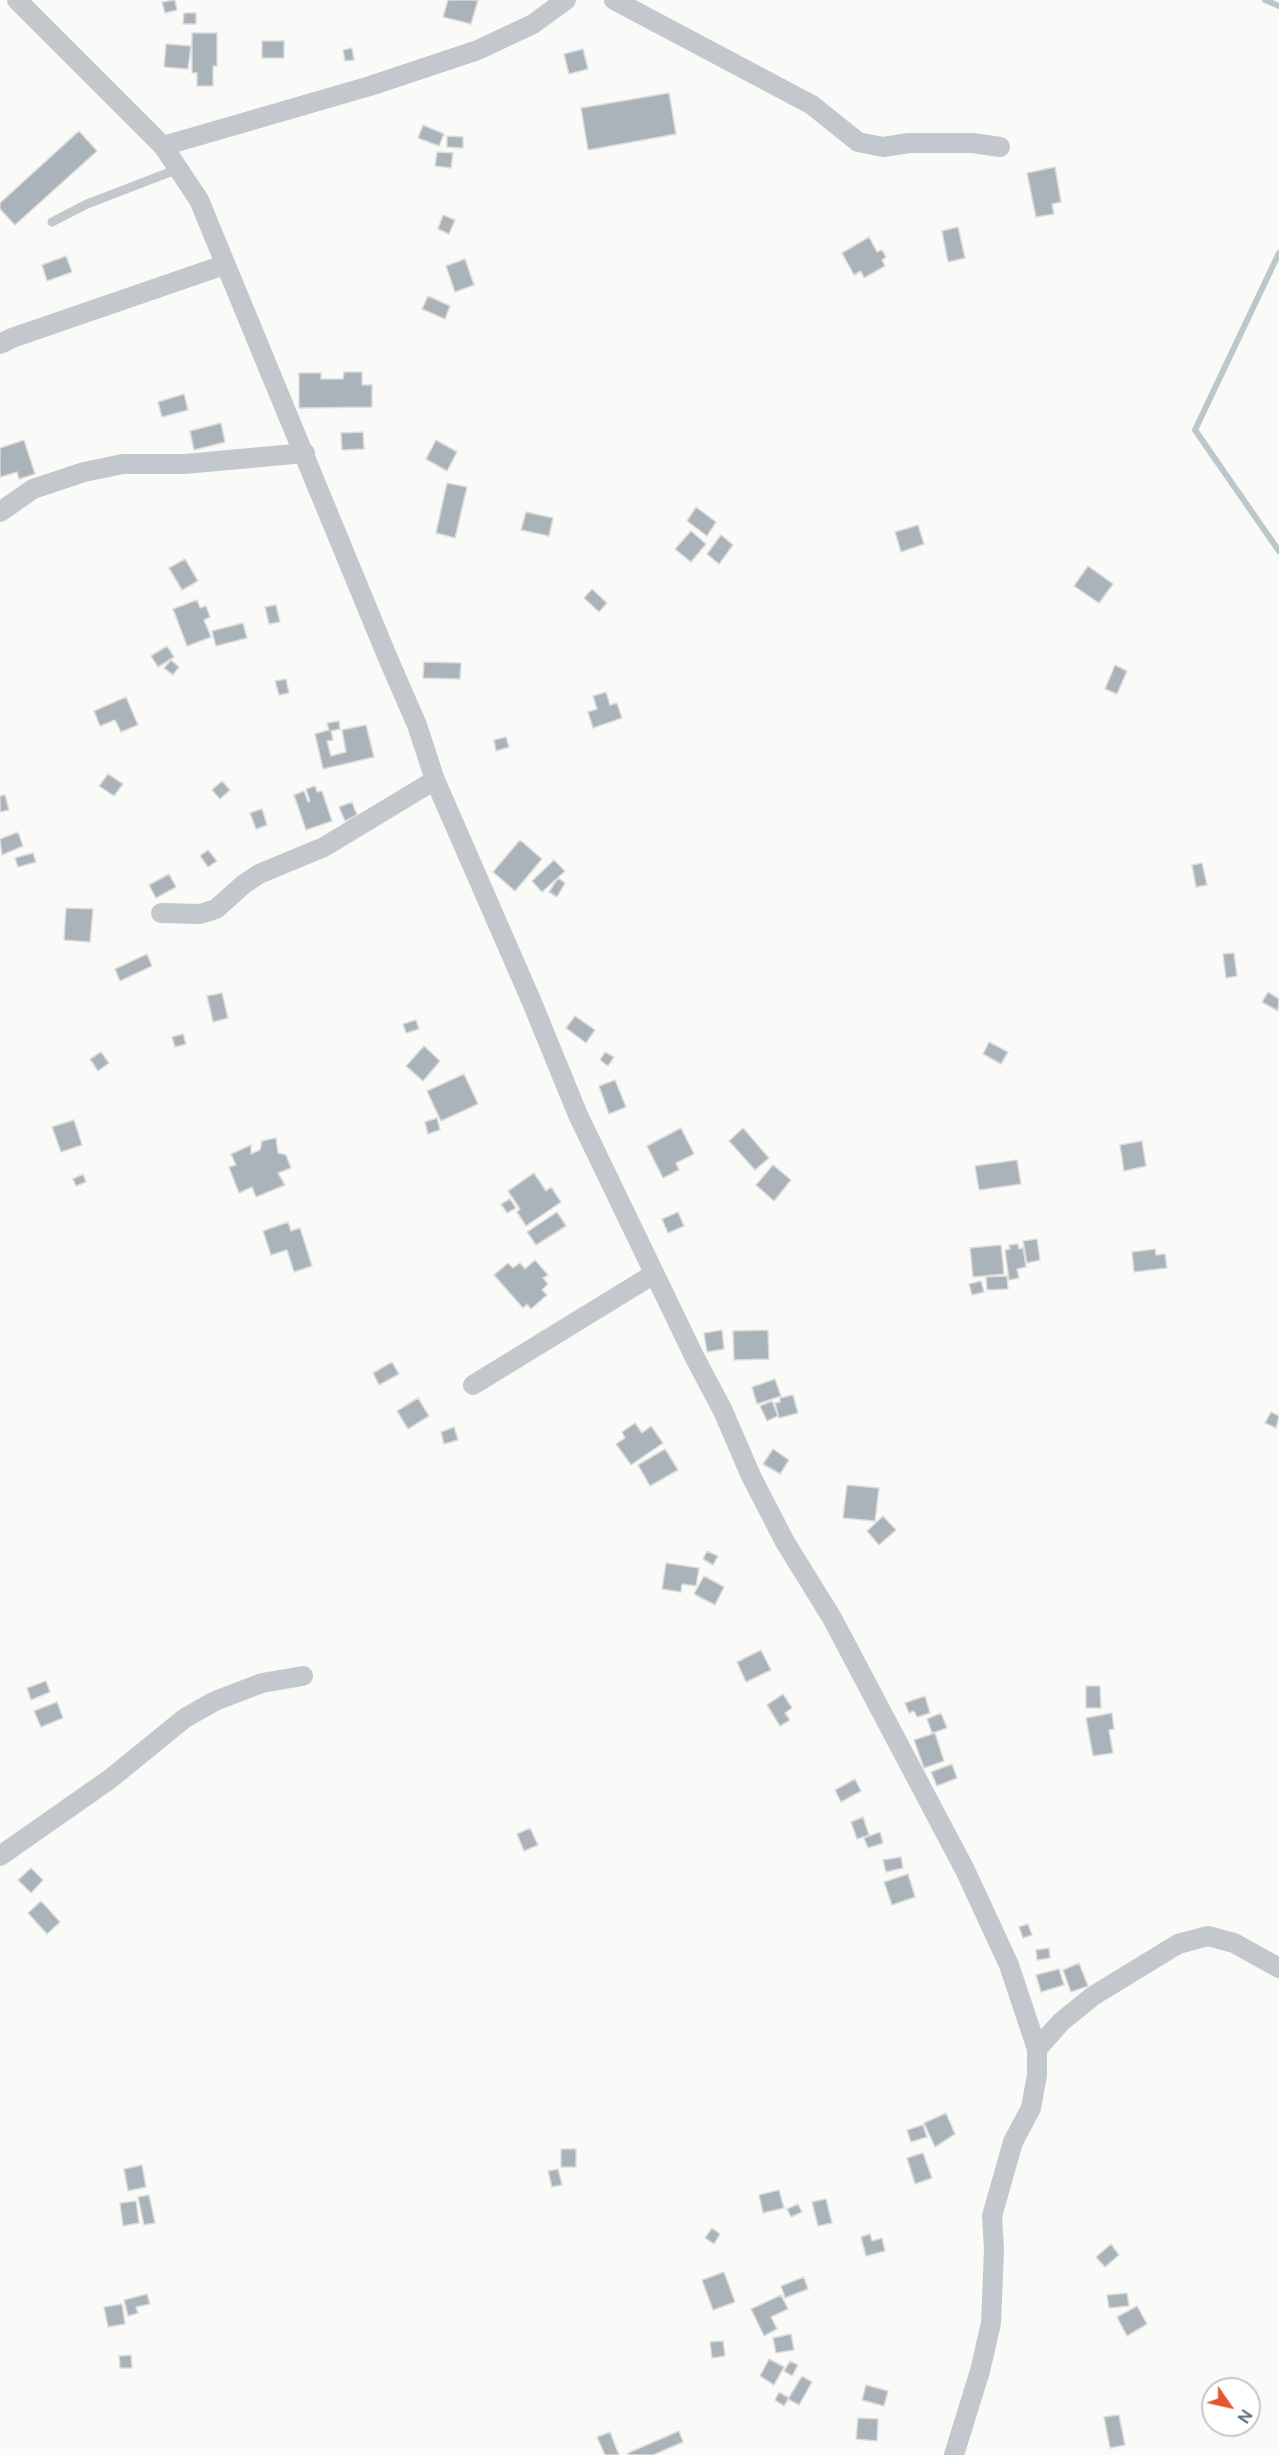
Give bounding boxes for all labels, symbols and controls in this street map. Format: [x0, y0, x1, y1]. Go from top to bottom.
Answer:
north arrow [1201, 2377, 1261, 2437]
text: N [1233, 2406, 1256, 2427]

